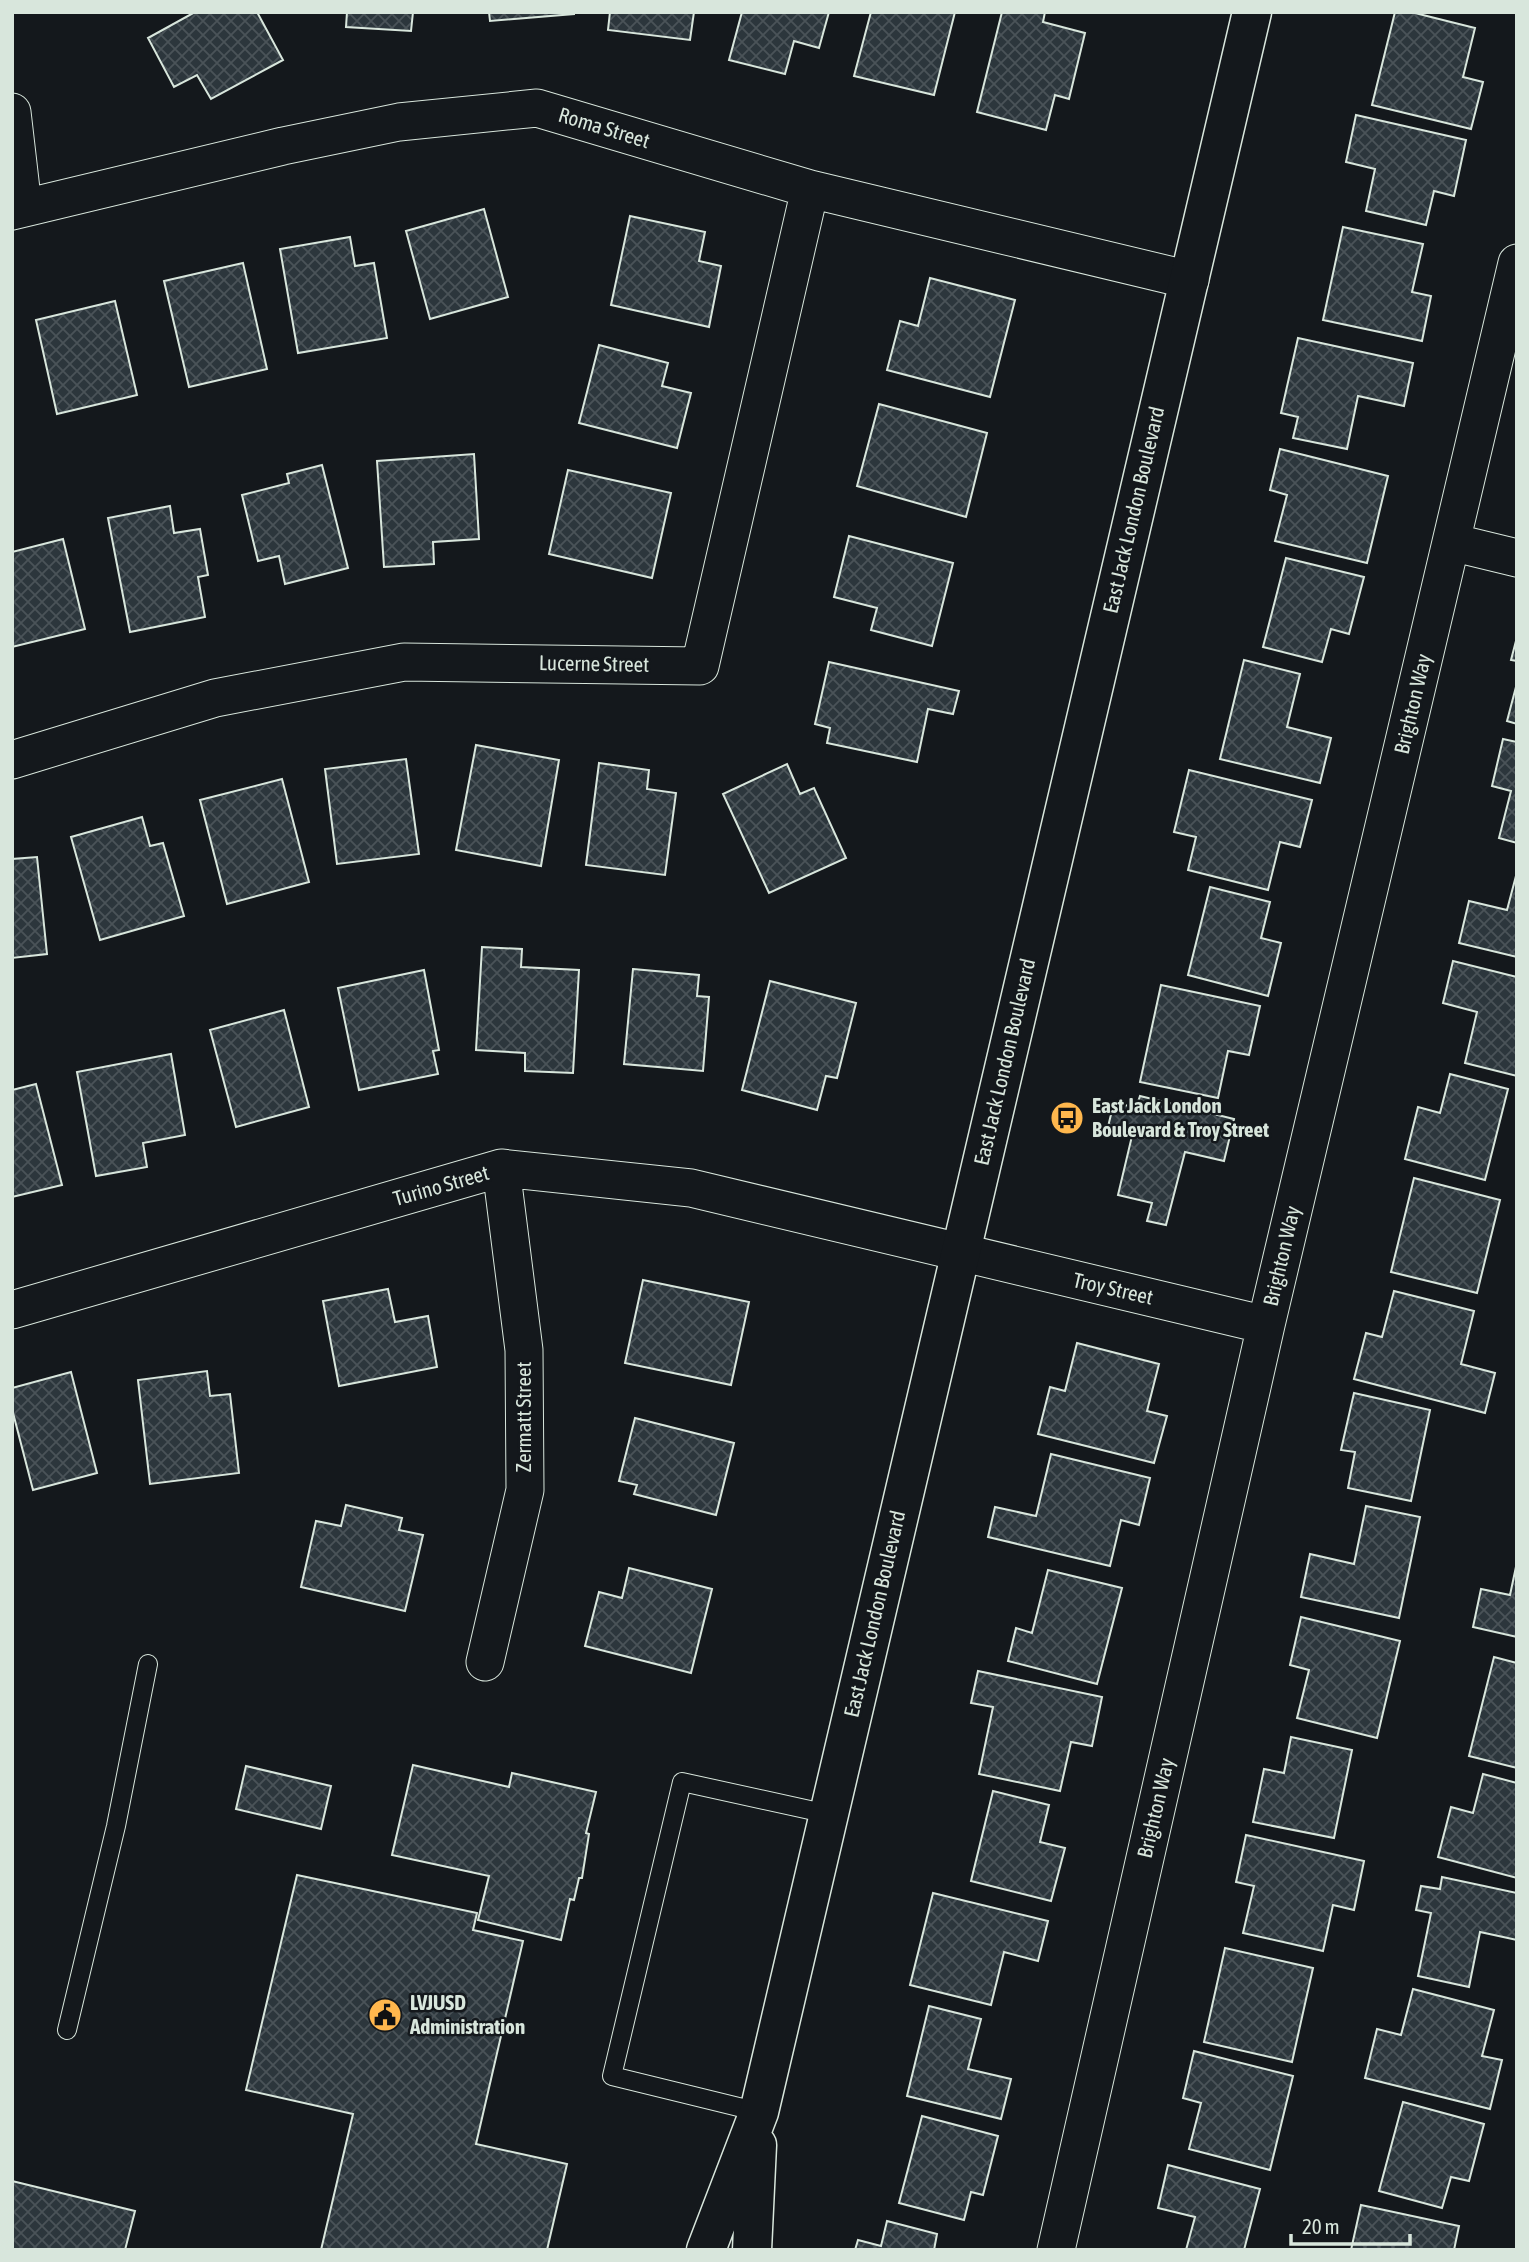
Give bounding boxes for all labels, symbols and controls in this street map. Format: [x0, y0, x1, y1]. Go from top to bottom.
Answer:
street label: Roma Street [556, 102, 653, 152]
street label: East Jack London Boulevard [1098, 404, 1169, 616]
street label: Lucerne Street [539, 650, 649, 676]
street label: Brighton Way [1389, 651, 1435, 756]
street label: East Jack London Boulevard [969, 956, 1040, 1168]
place label: East Jack London Boulevard & Troy Street [1092, 1093, 1269, 1141]
bus stop icon: East Jack London Boulevard & Troy Street [1048, 1099, 1086, 1137]
street label: Turino Street [390, 1160, 491, 1210]
street label: Brighton Way [1258, 1203, 1304, 1308]
street label: Troy Street [1071, 1267, 1156, 1309]
street label: Zermatt Street [511, 1361, 535, 1473]
street label: East Jack London Boulevard [839, 1508, 910, 1720]
street label: Brighton Way [1132, 1755, 1178, 1860]
place label: LVJUSD Administration [409, 1990, 525, 2038]
public building icon: LVJUSD Administration [366, 1996, 404, 2034]
scale bar [1291, 2202, 1410, 2246]
text: 20 m [1302, 2214, 1340, 2238]

